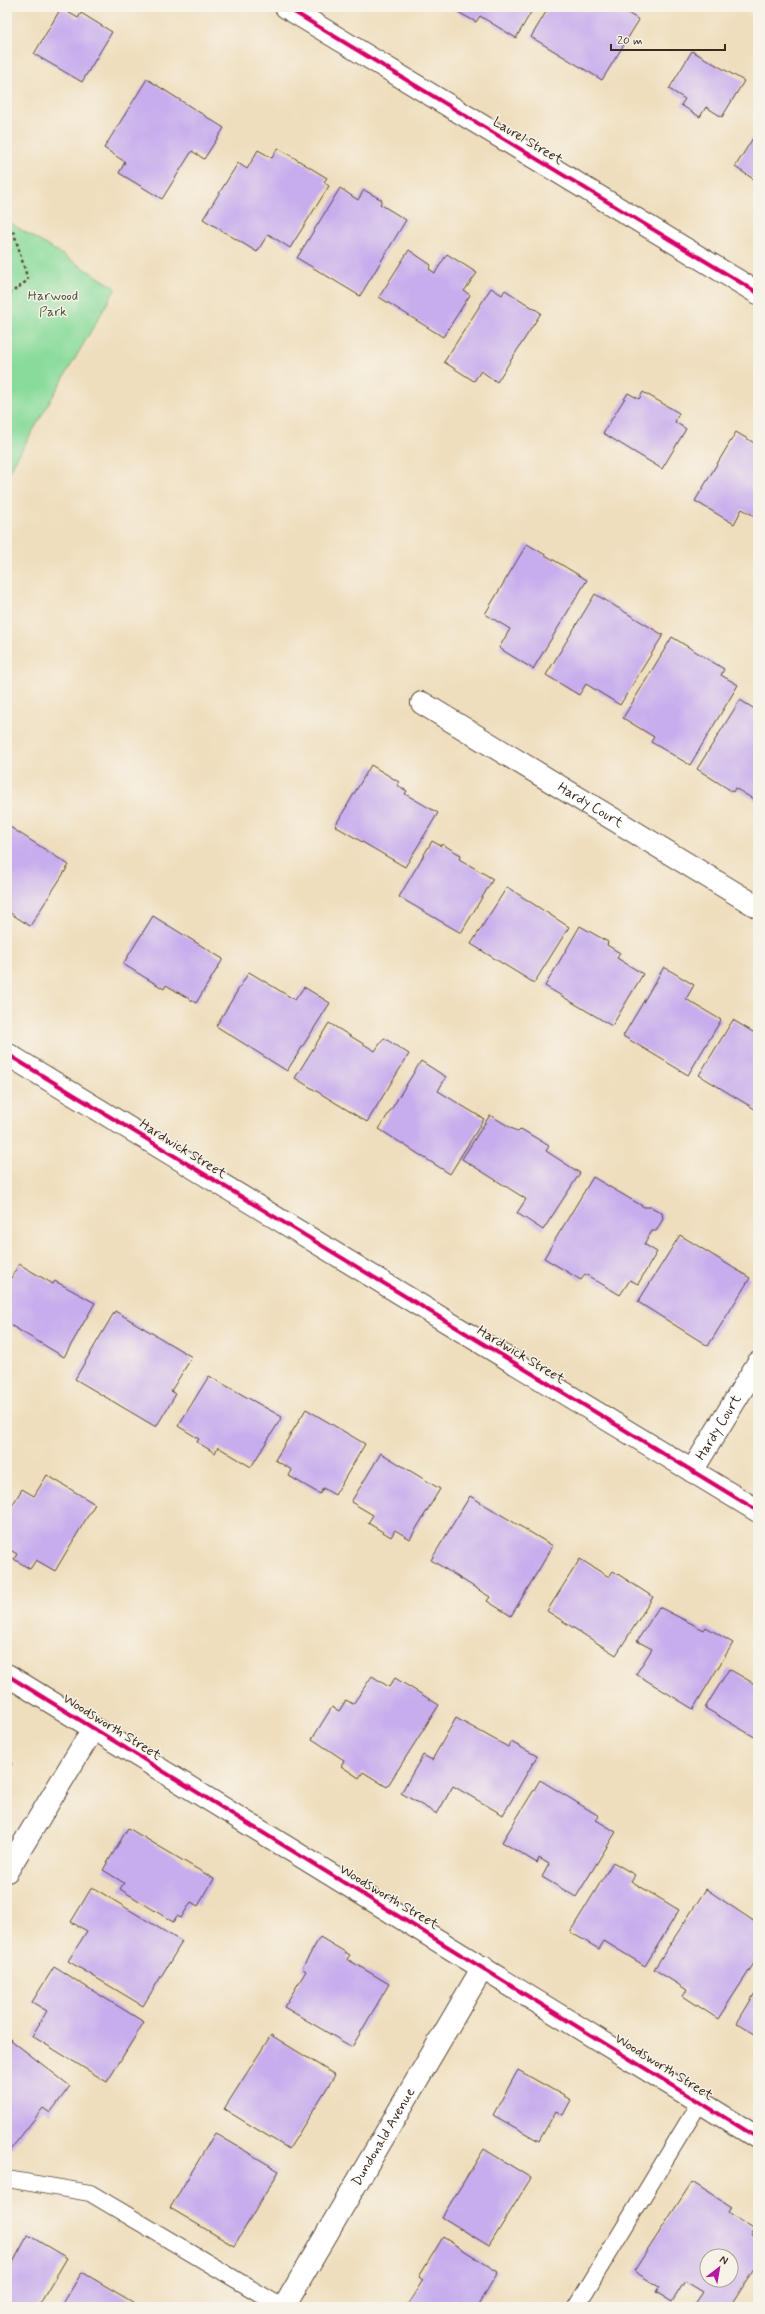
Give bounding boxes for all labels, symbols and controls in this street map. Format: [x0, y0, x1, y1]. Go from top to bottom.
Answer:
scale bar [611, 26, 725, 52]
text: 20 m [617, 33, 643, 49]
street label: Laurel Street [489, 113, 567, 170]
park label: Harwood Park [28, 287, 78, 321]
street label: Hardy Court [554, 778, 627, 832]
street label: Hardwick Street [136, 1115, 231, 1183]
street label: Hardwick Street [474, 1322, 569, 1389]
street label: Hardy Court [692, 1391, 746, 1464]
street label: Woodsworth Street [59, 1689, 165, 1765]
street label: Woodsworth Street [336, 1860, 443, 1934]
street label: Woodsworth Street [611, 2029, 717, 2105]
street label: Dundonald Avenue [348, 2084, 419, 2189]
north arrow [699, 2248, 739, 2288]
text: N [717, 2252, 730, 2268]

